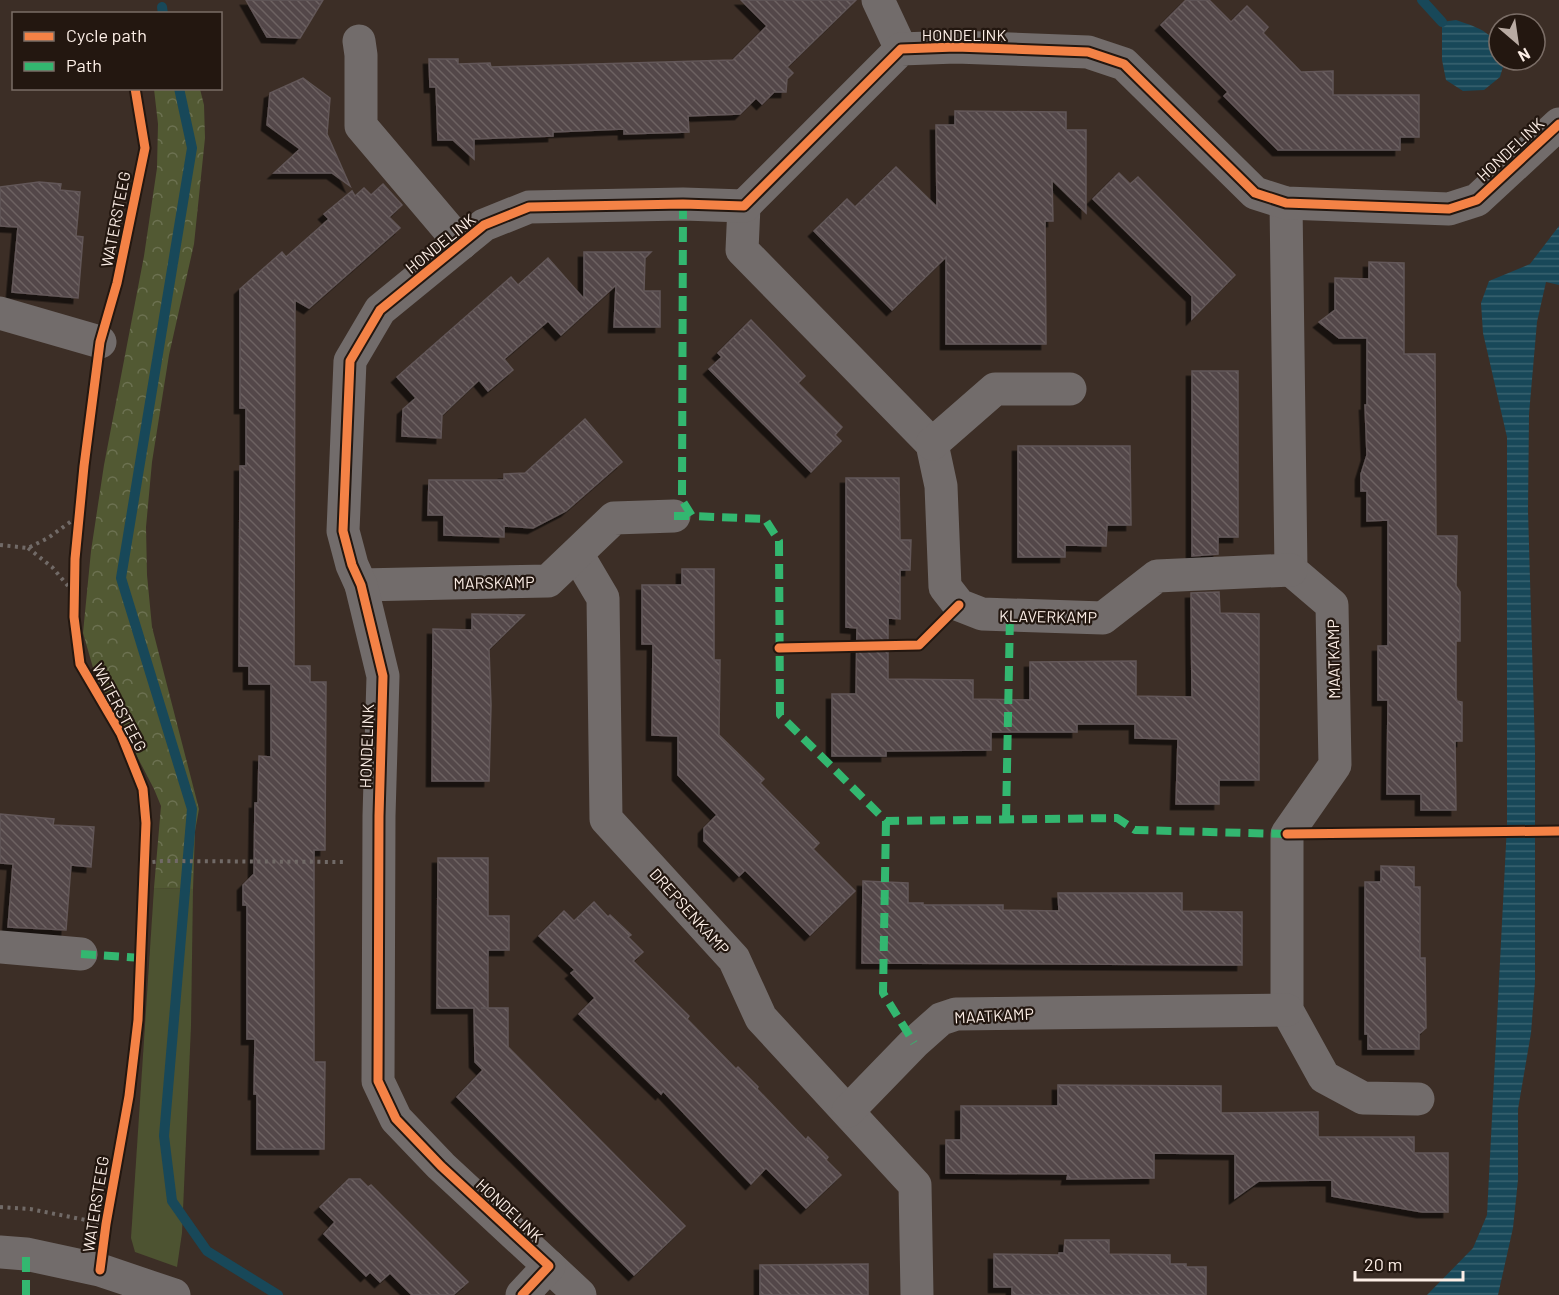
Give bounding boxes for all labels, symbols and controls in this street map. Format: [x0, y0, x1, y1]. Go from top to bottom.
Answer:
legend [12, 12, 222, 90]
north arrow [1487, 12, 1547, 72]
text: Cycle path [66, 24, 147, 46]
street label: HONDELINK [922, 25, 1006, 44]
text: N [1515, 45, 1534, 66]
text: Path [66, 54, 102, 76]
street label: HONDELINK [1473, 113, 1548, 185]
street label: WATERSTEEG [96, 170, 134, 268]
street label: HONDELINK [401, 209, 479, 277]
street label: MARSKAMP [453, 572, 535, 592]
street label: KLAVERKAMP [999, 606, 1097, 626]
street label: MAATKAMP [1323, 619, 1343, 699]
street label: WATERSTEEG [89, 660, 151, 754]
street label: HONDELINK [355, 703, 377, 789]
street label: DREPSENKAMP [646, 864, 734, 958]
street label: MAATKAMP [954, 1003, 1034, 1027]
street label: WATERSTEEG [78, 1155, 112, 1253]
street label: HONDELINK [473, 1174, 548, 1246]
scale bar [1355, 1244, 1463, 1282]
text: 20 m [1364, 1253, 1402, 1275]

